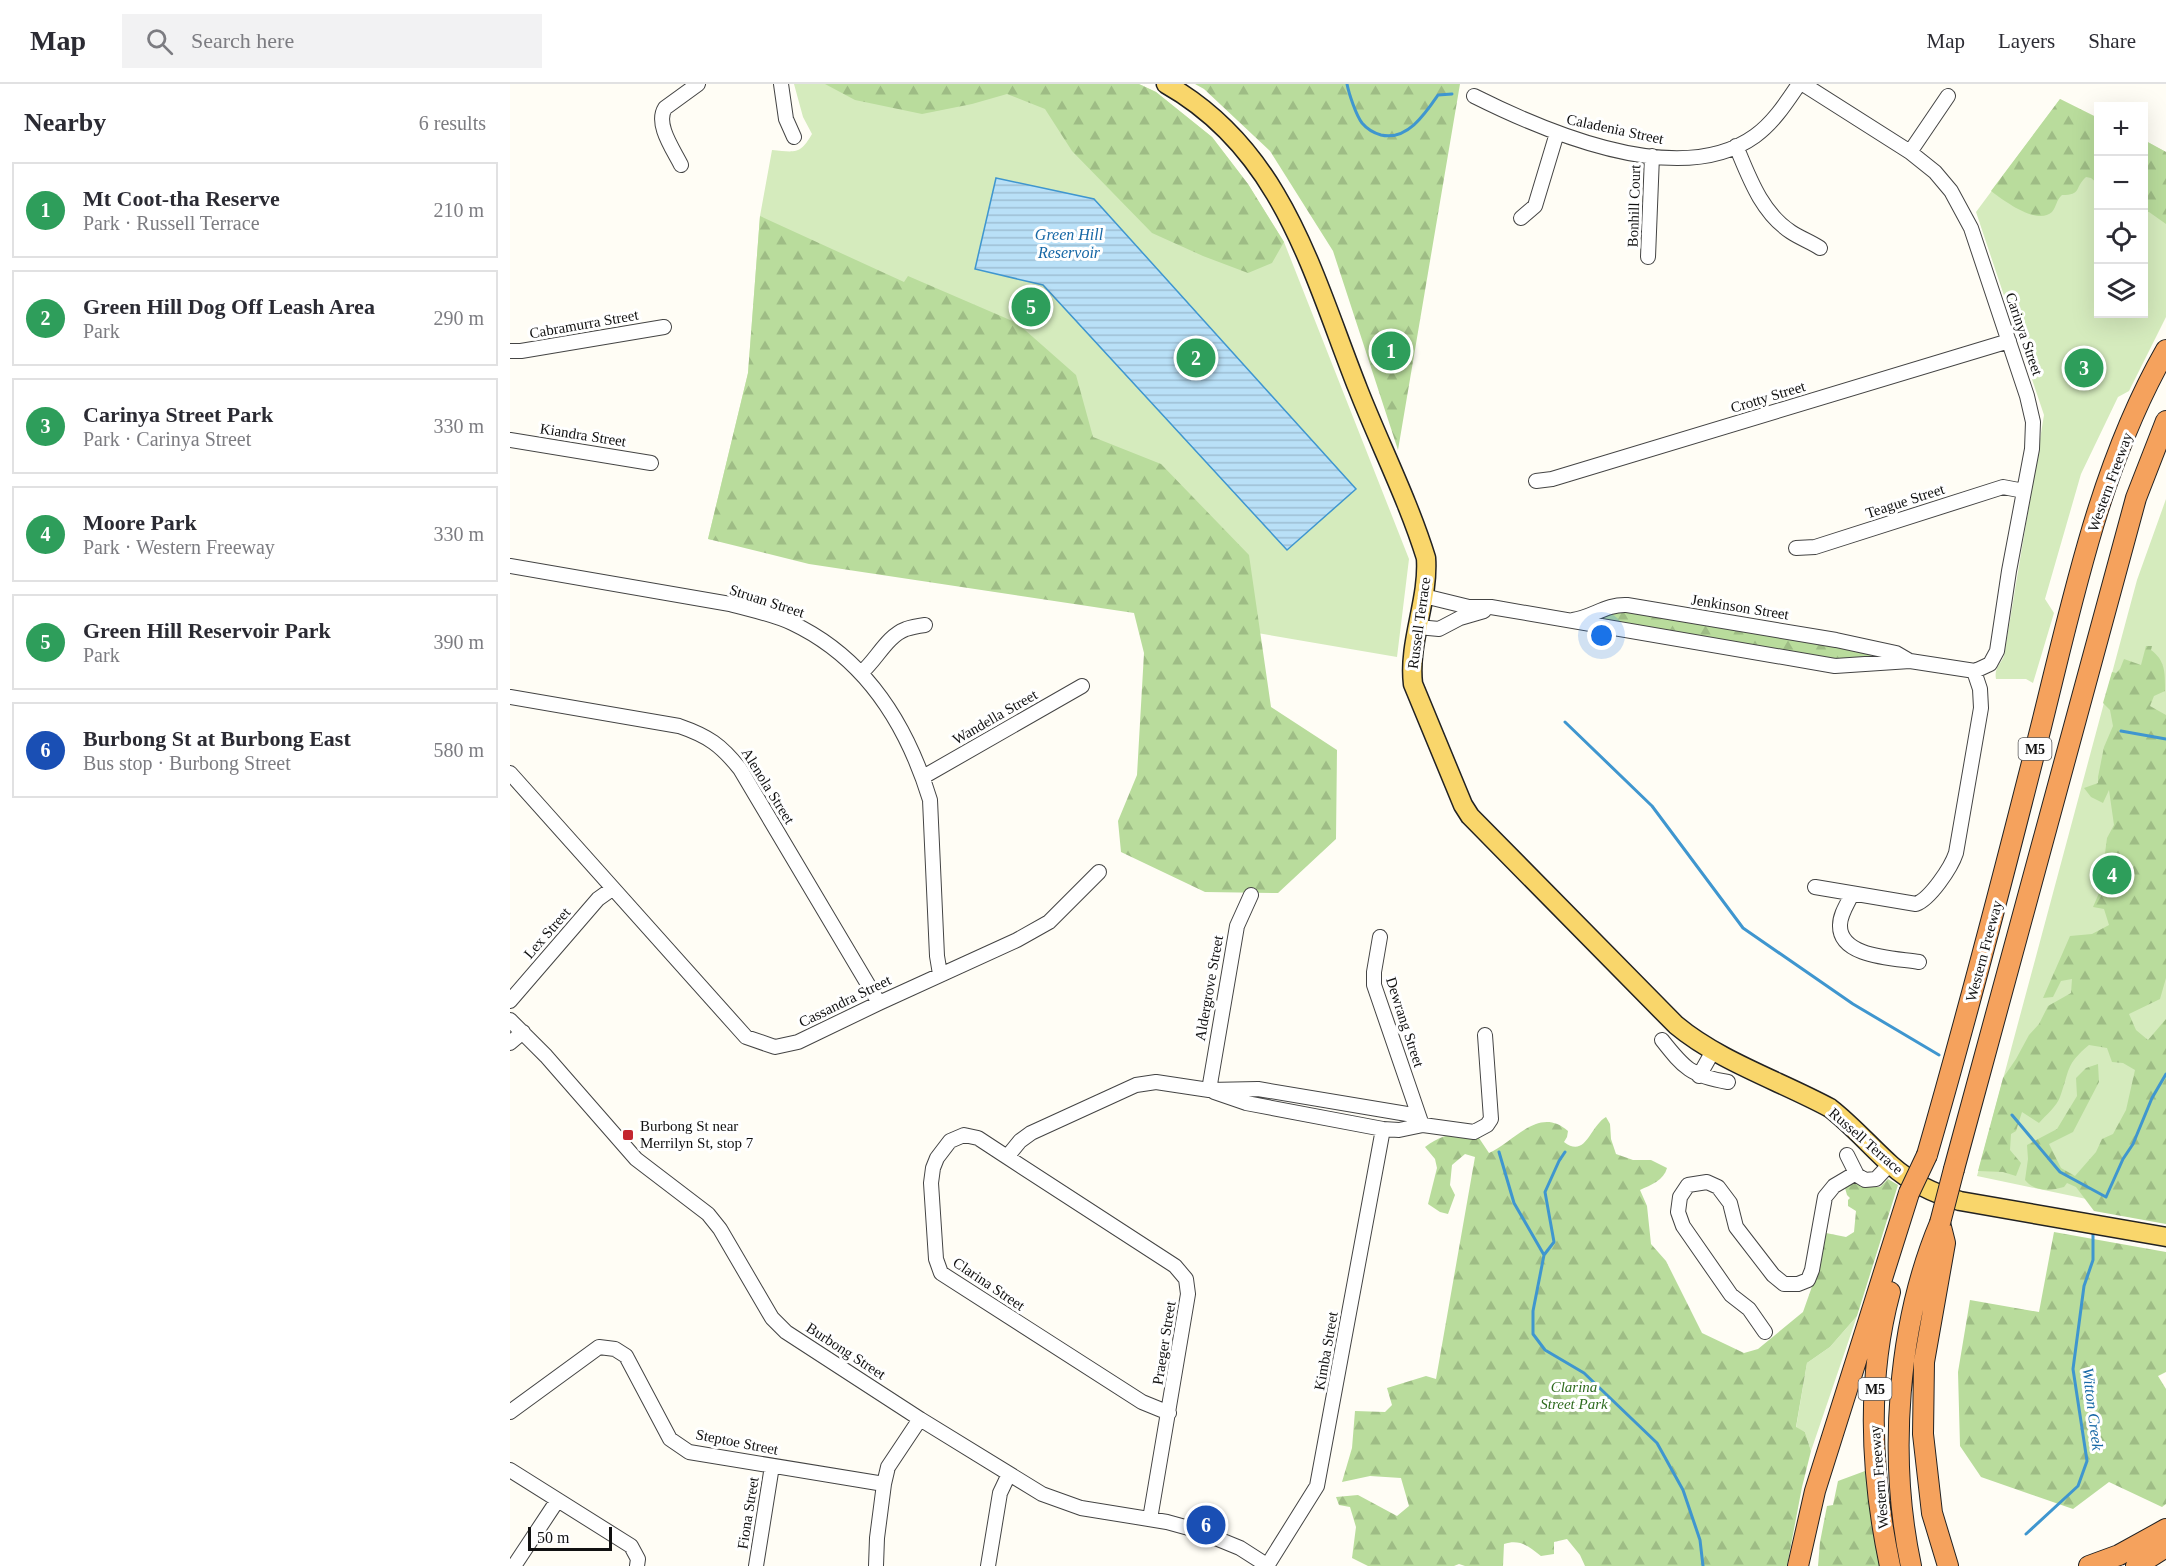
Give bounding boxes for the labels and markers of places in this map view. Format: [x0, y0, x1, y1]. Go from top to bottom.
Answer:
pin: 5 [1012, 284, 1050, 330]
pin: 1 [1372, 328, 1410, 374]
pin: 2 [1176, 336, 1216, 380]
pin: 3 [2064, 346, 2104, 390]
pin: 4 [2092, 852, 2132, 898]
place label: Burbong St near Merrilyn St, stop 7 [640, 1118, 754, 1151]
marker: Burbong St near Merrilyn St, stop 7 [621, 1128, 635, 1142]
pin: 6 [1186, 1502, 1226, 1548]

